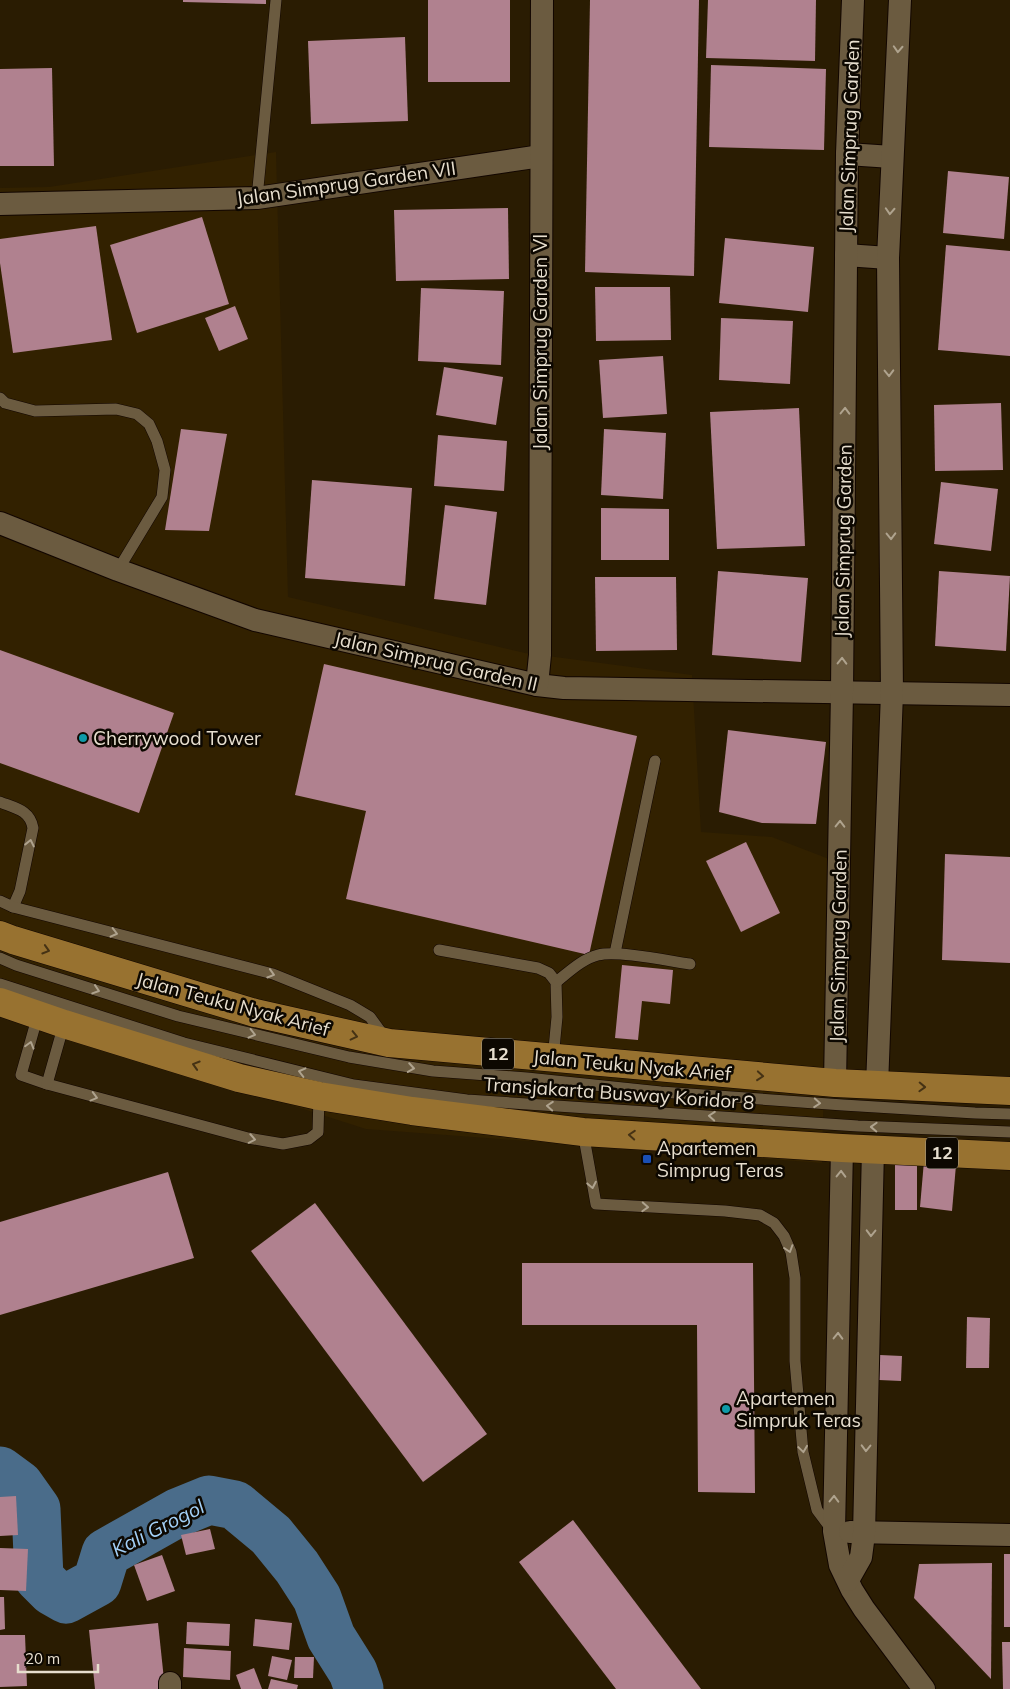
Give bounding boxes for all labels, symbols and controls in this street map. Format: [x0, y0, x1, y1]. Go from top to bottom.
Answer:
street label: Jalan Simprug Garden [834, 39, 864, 233]
one-way arrow [892, 45, 903, 53]
street label: Jalan Simprug Garden VII [235, 156, 457, 210]
one-way arrow [885, 208, 895, 215]
street label: Jalan Simprug Garden VI [528, 234, 552, 450]
one-way arrow [884, 370, 894, 378]
one-way arrow [840, 407, 850, 415]
street label: Jalan Simprug Garden [829, 444, 857, 638]
one-way arrow [885, 532, 896, 540]
street label: Jalan Simprug Garden II [332, 626, 540, 696]
one-way arrow [837, 657, 847, 665]
place label: Cherrywood Tower [93, 726, 261, 750]
marker: Cherrywood Tower [77, 732, 89, 744]
one-way arrow [835, 820, 845, 828]
one-way arrow [24, 839, 35, 848]
street label: Jalan Simprug Garden [824, 849, 852, 1043]
one-way arrow [110, 927, 119, 938]
one-way arrow [41, 945, 50, 955]
street label: Jalan Teuku Nyak Arief [134, 967, 333, 1042]
one-way arrow [267, 969, 275, 979]
one-way arrow [91, 984, 100, 994]
one-way arrow [248, 1028, 257, 1039]
one-way arrow [350, 1030, 359, 1041]
road number: 12 [482, 1038, 514, 1070]
one-way arrow [25, 1041, 35, 1049]
street label: Jalan Teuku Nyak Arief [532, 1044, 733, 1086]
one-way arrow [193, 1061, 201, 1071]
one-way arrow [407, 1062, 415, 1072]
one-way arrow [298, 1067, 307, 1078]
one-way arrow [756, 1070, 764, 1081]
street label: Transjakarta Busway Koridor 8 [483, 1072, 755, 1114]
one-way arrow [918, 1082, 926, 1093]
one-way arrow [90, 1091, 99, 1102]
one-way arrow [813, 1098, 821, 1109]
one-way arrow [545, 1100, 553, 1111]
one-way arrow [707, 1111, 715, 1122]
one-way arrow [870, 1121, 878, 1132]
one-way arrow [628, 1130, 636, 1141]
one-way arrow [247, 1133, 256, 1143]
place label: Apartemen Simprug Teras [657, 1136, 784, 1182]
road number: 12 [926, 1138, 958, 1168]
marker: Apartemen Simprug Teras [641, 1153, 653, 1165]
one-way arrow [836, 1170, 846, 1178]
one-way arrow [587, 1181, 597, 1190]
one-way arrow [641, 1201, 649, 1212]
one-way arrow [866, 1230, 876, 1237]
one-way arrow [783, 1244, 793, 1253]
one-way arrow [832, 1332, 843, 1340]
place label: Apartemen Simpruk Teras [736, 1386, 861, 1432]
marker: Apartemen Simpruk Teras [720, 1403, 732, 1415]
one-way arrow [861, 1444, 871, 1452]
one-way arrow [797, 1446, 808, 1454]
water label: Kali Grogol [107, 1493, 209, 1562]
one-way arrow [829, 1494, 839, 1502]
scale bar [18, 1642, 98, 1674]
text: 20 m [25, 1649, 60, 1668]

